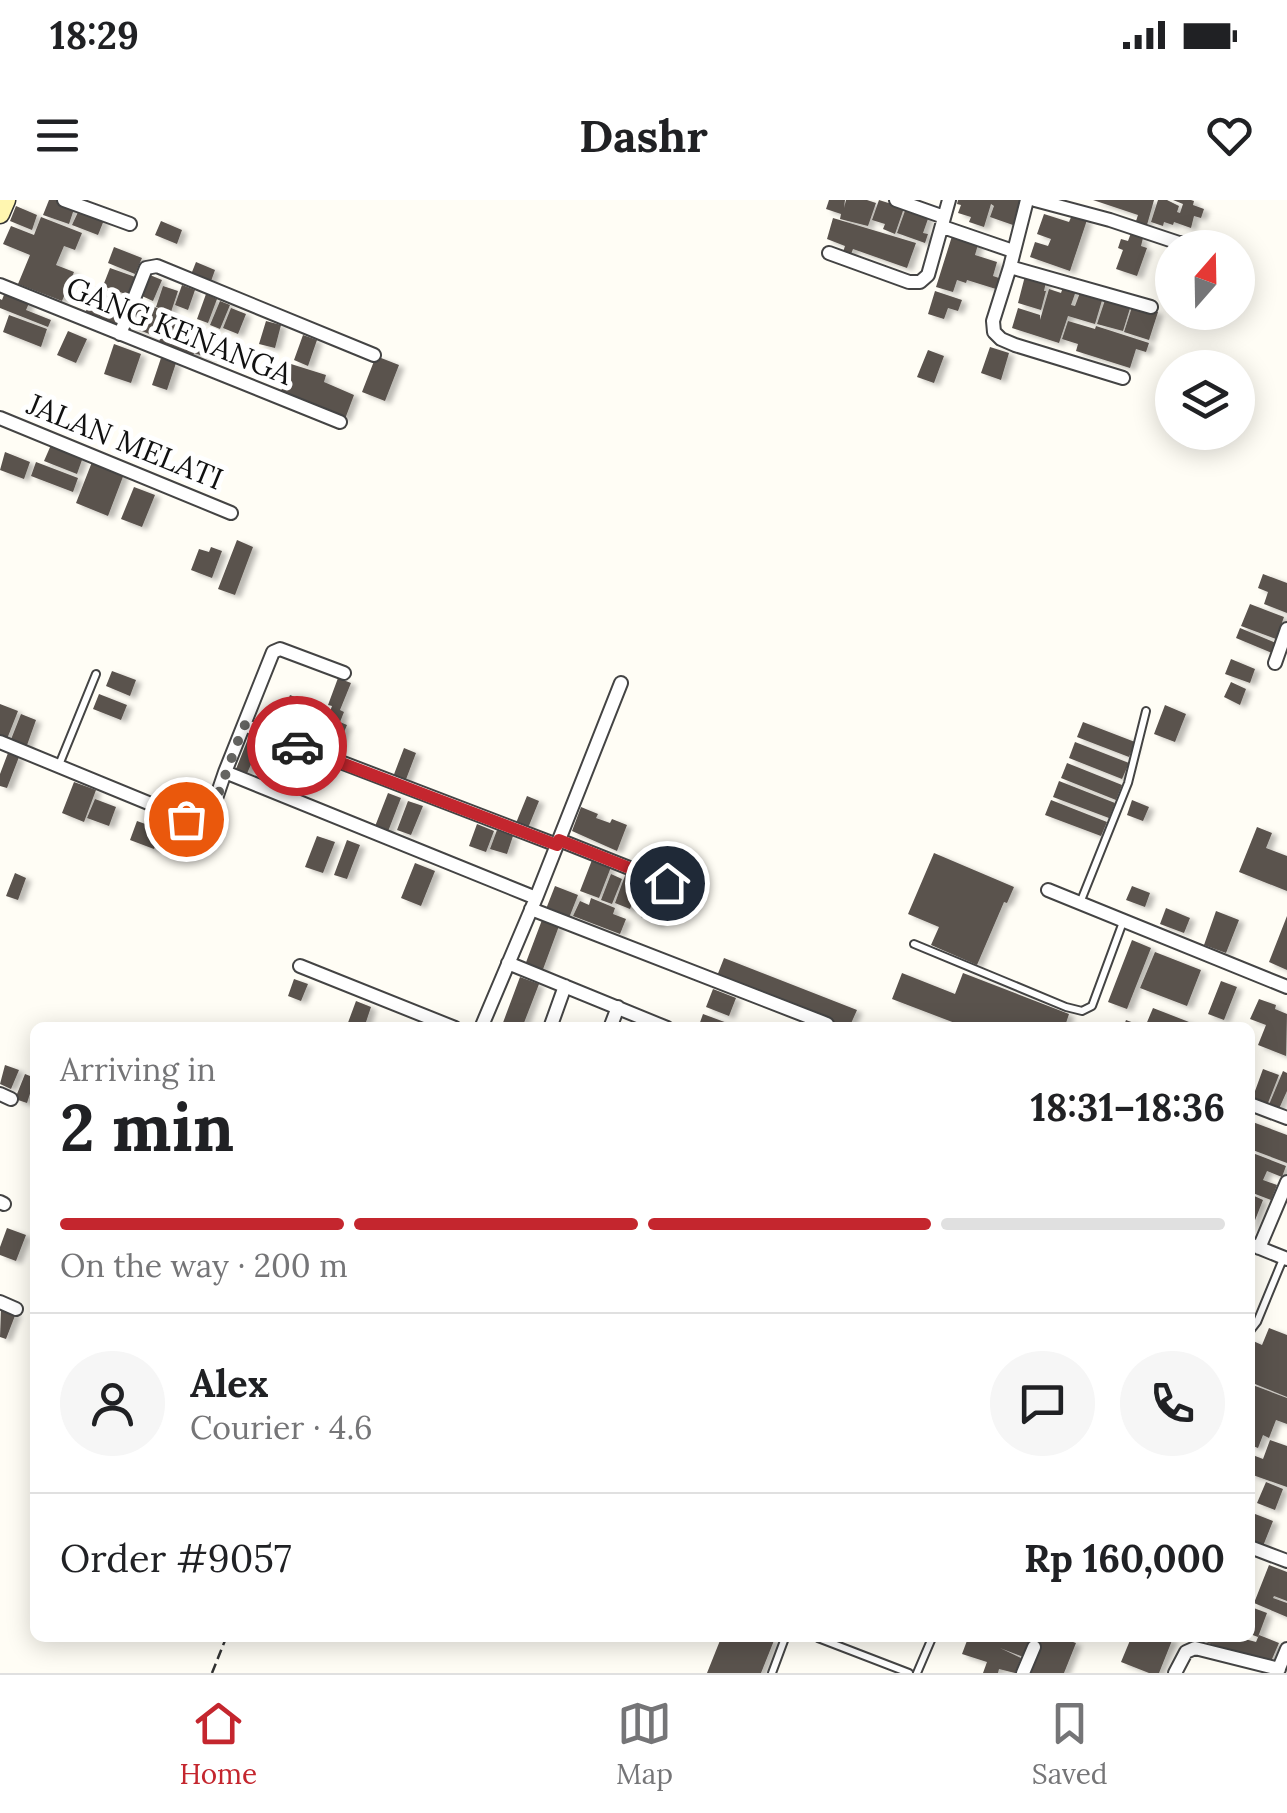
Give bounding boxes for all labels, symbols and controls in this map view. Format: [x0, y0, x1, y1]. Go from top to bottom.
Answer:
text: 18:29 [50, 11, 139, 59]
text: Dashr [579, 107, 708, 164]
icon: menu [30, 108, 85, 163]
icon: heart [1202, 108, 1257, 163]
north arrow [1155, 230, 1255, 330]
map controls [1155, 230, 1255, 450]
street label: GANG KENANGA [61, 267, 299, 393]
button: layers [1155, 350, 1255, 450]
street label: JALAN MELATI [21, 384, 229, 498]
courier [247, 696, 347, 796]
icon: car [270, 719, 325, 774]
pin [144, 777, 229, 862]
icon: bag [159, 792, 214, 847]
pin [625, 841, 710, 926]
icon: home [640, 856, 695, 911]
text: Arriving in [60, 1049, 216, 1090]
text: 18:31–18:36 [1030, 1083, 1225, 1131]
text: 2 min [60, 1086, 234, 1169]
text: On the way · 200 m [60, 1245, 348, 1286]
button: person [60, 1351, 165, 1456]
button: chat [990, 1351, 1095, 1456]
button: phone [1120, 1351, 1225, 1456]
text: Alex [190, 1359, 269, 1407]
text: Courier · 4.6 [190, 1407, 372, 1448]
text: Order #9057 [60, 1534, 291, 1582]
text: Rp 160,000 [1024, 1534, 1225, 1582]
tab: Home [179, 1696, 257, 1792]
tab: Map [616, 1696, 673, 1792]
tab: Saved [1032, 1696, 1108, 1792]

